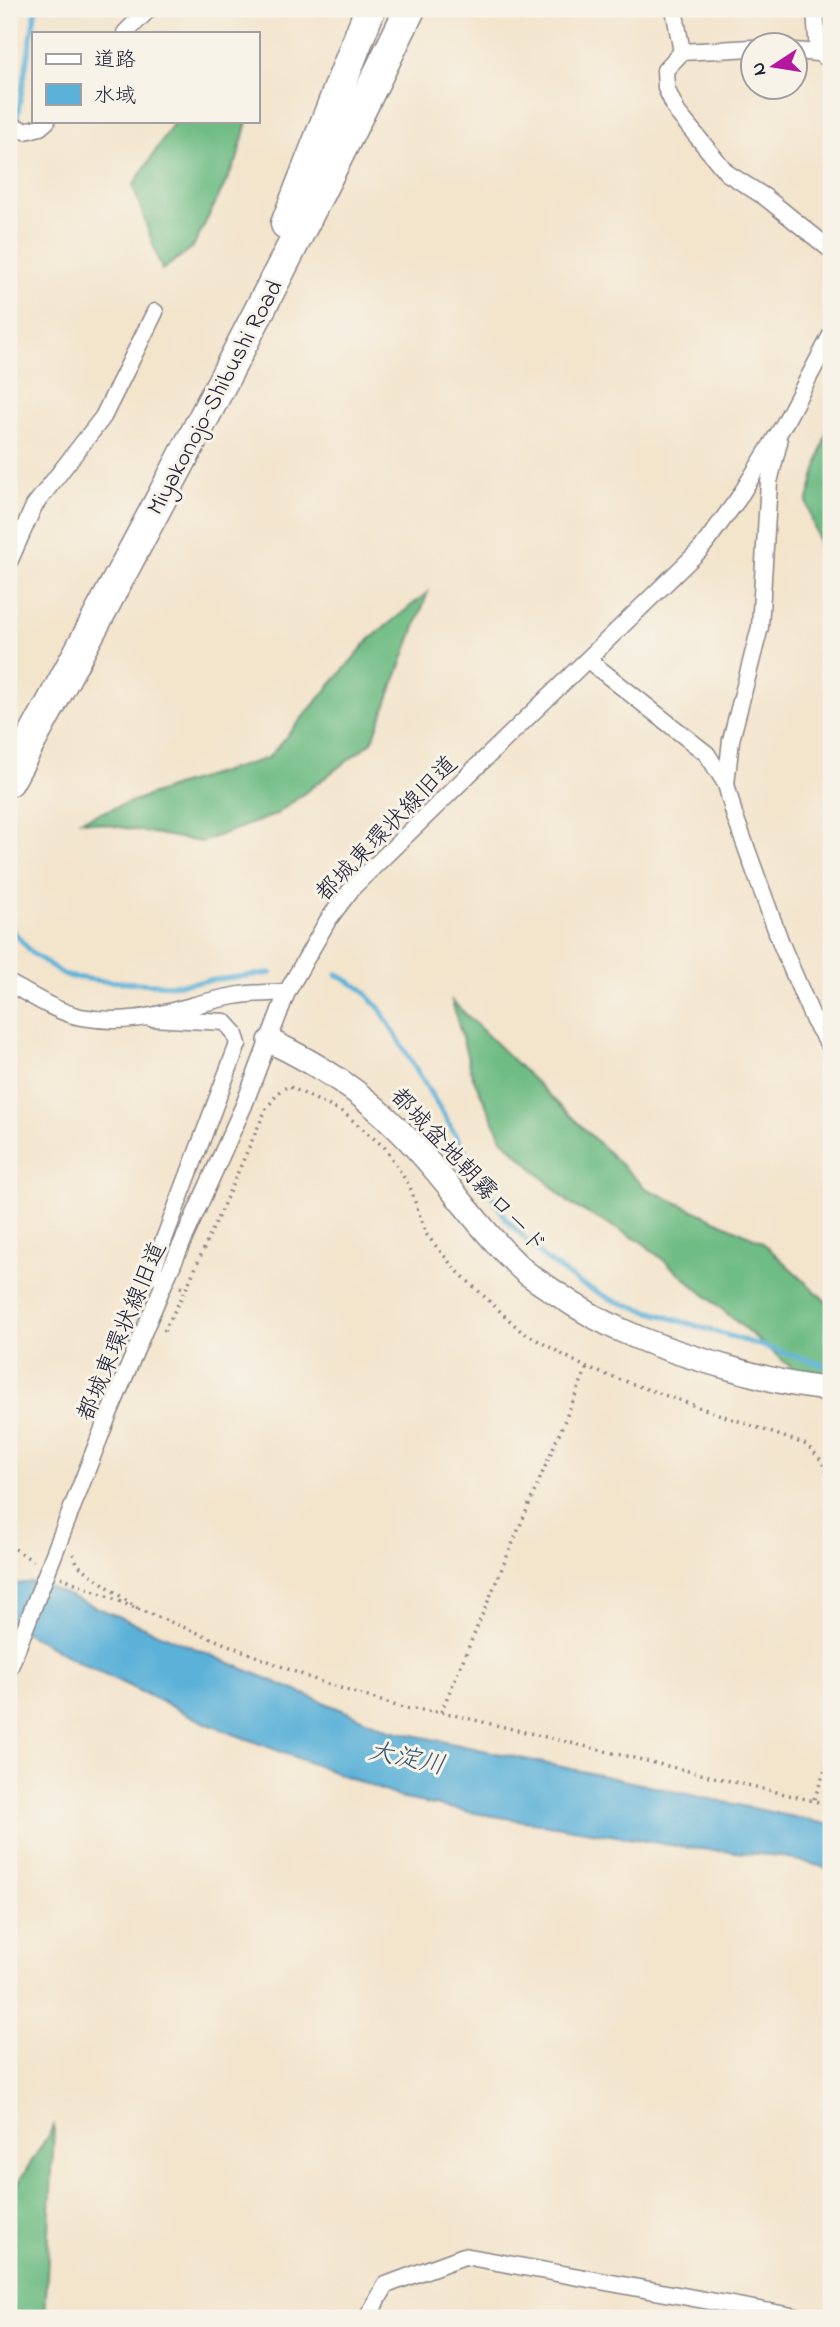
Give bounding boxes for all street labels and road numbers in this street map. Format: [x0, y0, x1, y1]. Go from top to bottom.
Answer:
street label: Miyakonojo-Shibushi Road [139, 274, 294, 522]
street label: 都城東環状線旧道 [309, 749, 467, 911]
street label: 都城盆地朝霧ロード [381, 1081, 554, 1263]
street label: 都城東環状線旧道 [70, 1237, 177, 1427]

